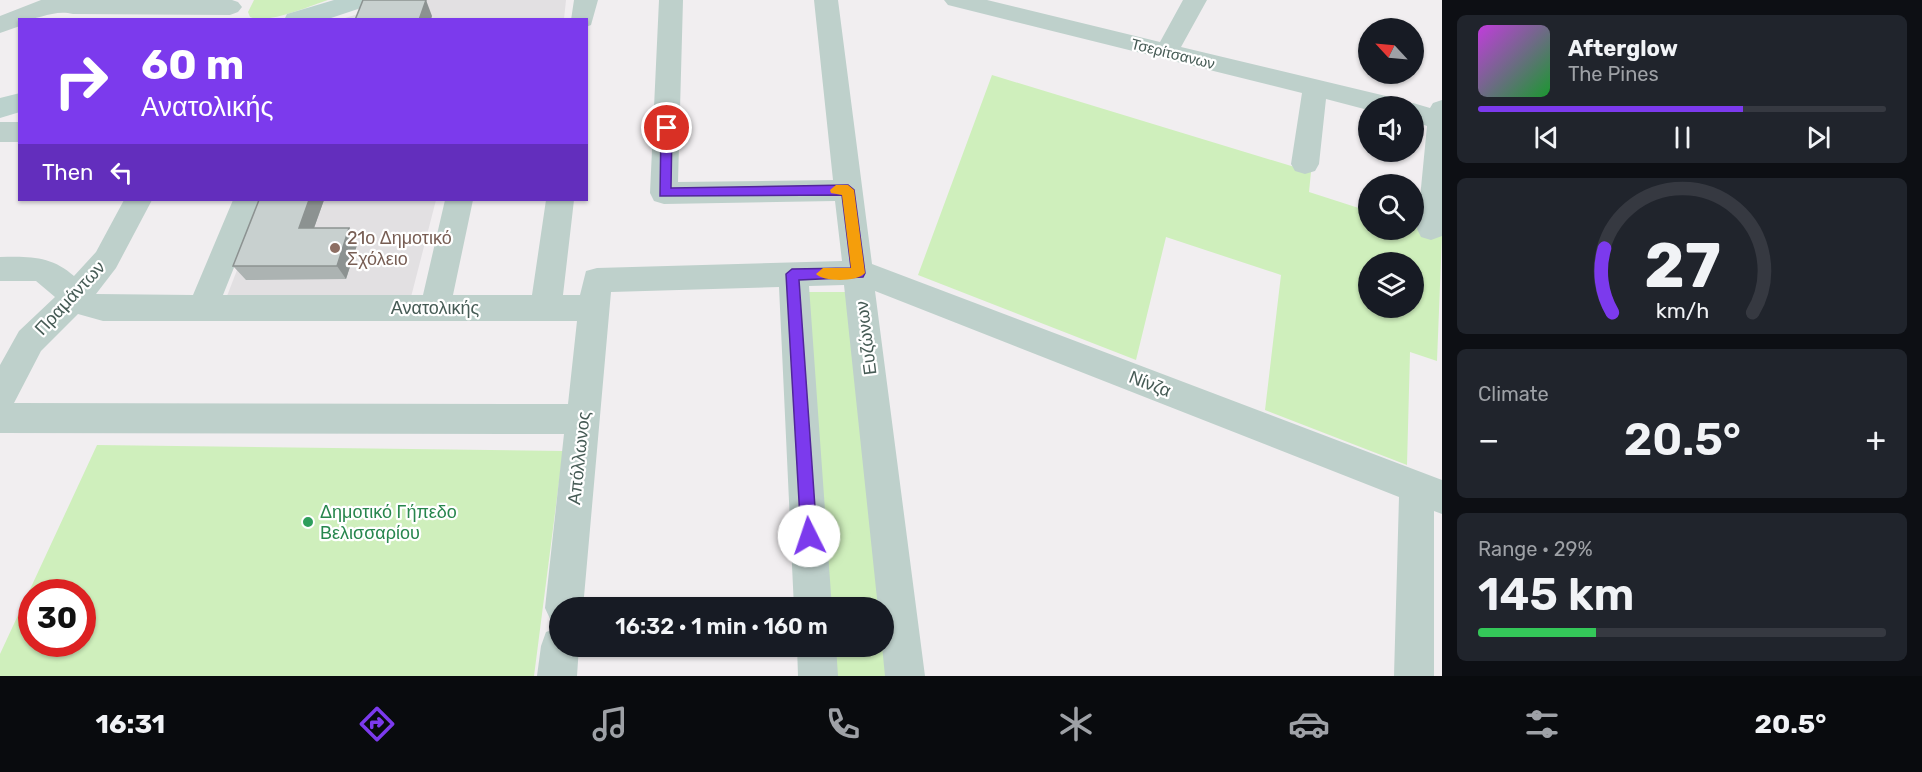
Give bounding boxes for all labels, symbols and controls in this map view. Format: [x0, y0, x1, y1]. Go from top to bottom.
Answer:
north arrow [1358, 18, 1424, 84]
map controls [1358, 18, 1424, 318]
street label: Τσερίτσανων [1129, 35, 1217, 73]
text: Afterglow [1568, 35, 1678, 62]
text: 60 m [141, 40, 244, 90]
icon: right [42, 42, 120, 120]
text: The Pines [1568, 62, 1659, 86]
text: Ανατολικής [141, 91, 273, 123]
button: sound [1358, 96, 1424, 162]
pin [641, 102, 692, 153]
icon: arrive [650, 111, 683, 144]
icon: previous [1530, 121, 1563, 154]
icon: pause [1666, 121, 1699, 154]
icon: next [1802, 121, 1835, 154]
icon: left [105, 156, 138, 189]
text: Then [42, 159, 93, 186]
button: search [1358, 174, 1424, 240]
place label: 21ο Δημοτικό Σχόλειο [347, 227, 452, 270]
text: 27 [1644, 230, 1720, 304]
marker: 21ο Δημοτικό Σχόλειο [328, 241, 342, 255]
button: layers [1358, 252, 1424, 318]
street label: Πραμάντων [30, 256, 110, 340]
street label: Ανατολικής [391, 297, 479, 319]
text: km/h [1655, 299, 1709, 324]
street label: Ευζώνων [851, 300, 881, 376]
street label: Νίνζα [1126, 366, 1174, 402]
text: Climate [1478, 382, 1549, 406]
street label: Απόλλωνος [563, 410, 595, 506]
text: 20.5° [1624, 413, 1741, 466]
text: − [1478, 420, 1499, 459]
text: + [1865, 420, 1886, 459]
place label: Δημοτικό Γήπεδο Βελισσαρίου [320, 501, 457, 544]
position arrow [777, 504, 841, 568]
marker: Δημοτικό Γήπεδο Βελισσαρίου [301, 515, 315, 529]
text: Range · 29% [1478, 537, 1593, 561]
text: 145 km [1478, 568, 1634, 621]
speed limit sign: 30 [18, 579, 96, 657]
text: 16:32 · 1 min · 160 m [615, 613, 828, 640]
icon: directions [356, 703, 398, 745]
icon: music [589, 703, 631, 745]
icon: phone [822, 703, 864, 745]
icon: climate [1055, 703, 1097, 745]
icon: car [1288, 703, 1330, 745]
icon: filters [1521, 703, 1563, 745]
text: 16:31 [96, 708, 165, 740]
text: 20.5° [1754, 708, 1826, 740]

